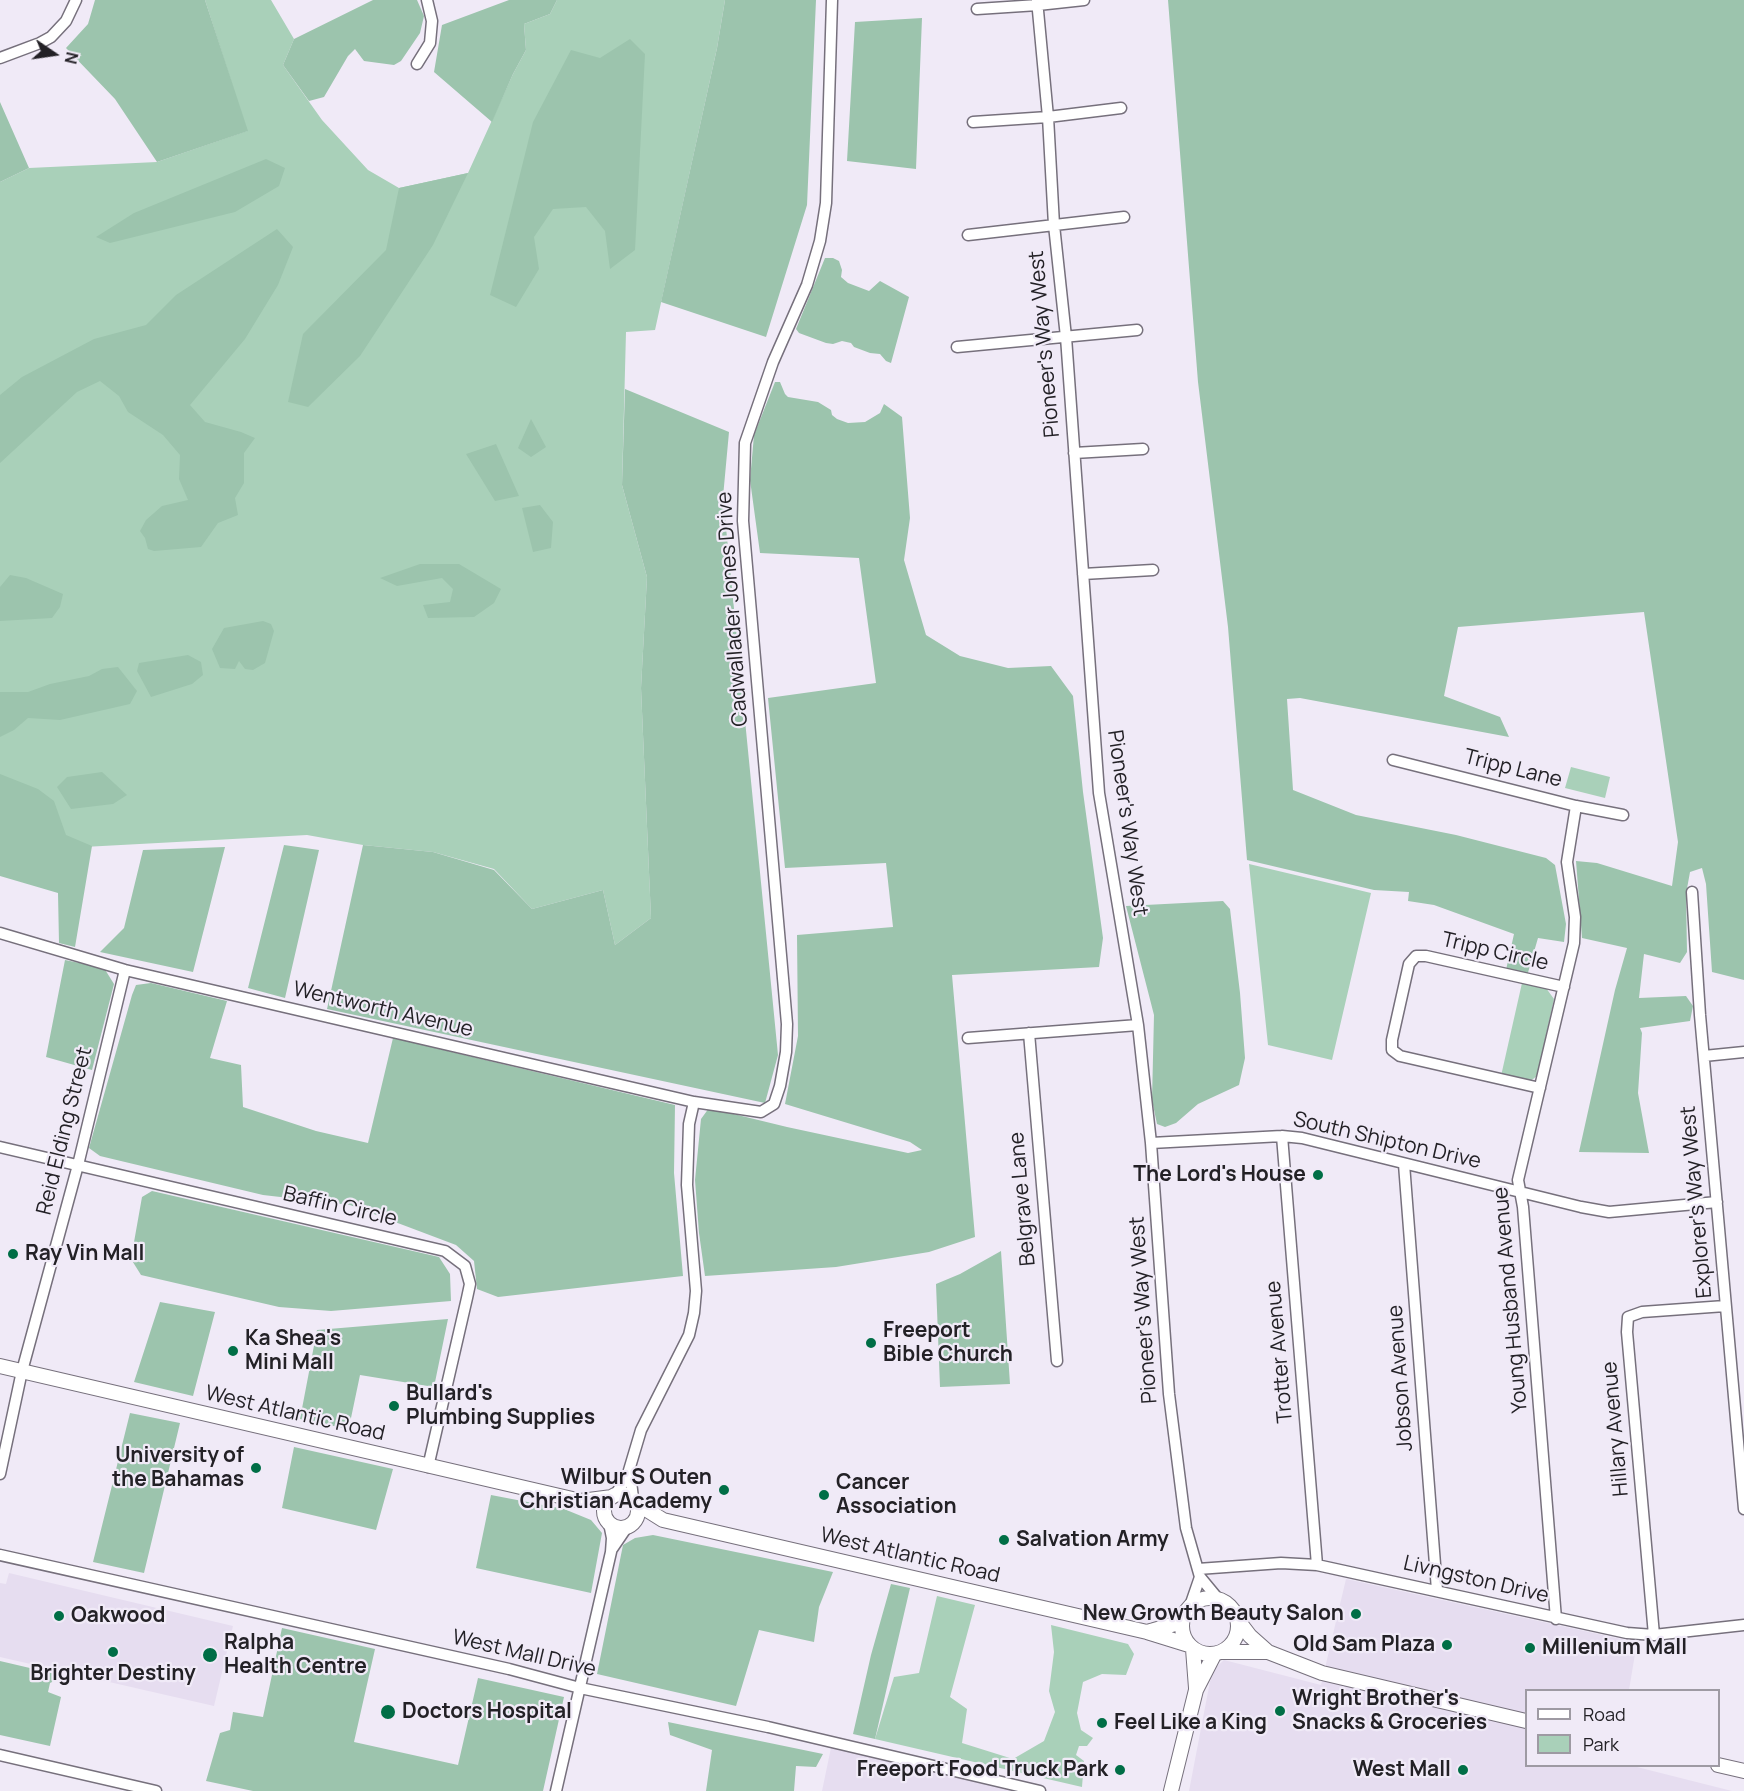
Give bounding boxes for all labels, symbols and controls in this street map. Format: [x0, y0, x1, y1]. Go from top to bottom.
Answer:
north arrow [24, 24, 84, 84]
text: N [60, 50, 84, 66]
street label: Pioneer's Way West [1024, 249, 1066, 439]
street label: Cadwallader Jones Drive [712, 491, 754, 727]
street label: Pioneer's Way West [1101, 728, 1153, 918]
street label: Tripp Lane [1461, 745, 1565, 793]
street label: Tripp Circle [1439, 927, 1551, 977]
street label: Wentworth Avenue [291, 977, 475, 1043]
street label: Reid Elding Street [32, 1044, 98, 1218]
street label: Explorer's Way West [1676, 1105, 1718, 1299]
street label: South Shipton Drive [1291, 1107, 1483, 1175]
street label: Belgrave Lane [1005, 1131, 1041, 1267]
place label: The Lord's House [1133, 1162, 1306, 1188]
marker: The Lord's House [1311, 1168, 1325, 1182]
street label: Baffin Circle [281, 1182, 399, 1232]
street label: Young Husband Avenue [1489, 1186, 1533, 1414]
street label: Pioneer's Way West [1125, 1216, 1163, 1404]
place label: Ray Vin Mall [25, 1241, 144, 1267]
marker: Ray Vin Mall [6, 1247, 20, 1261]
street label: Trotter Avenue [1261, 1280, 1299, 1424]
street label: Jobson Avenue [1383, 1304, 1419, 1452]
place label: Freeport Bible Church [883, 1318, 1013, 1368]
place label: Ka Shea's Mini Mall [245, 1326, 341, 1376]
marker: Freeport Bible Church [864, 1336, 878, 1350]
marker: Ka Shea's Mini Mall [226, 1344, 240, 1358]
street label: Hillary Avenue [1598, 1360, 1634, 1498]
street label: West Atlantic Road [203, 1381, 387, 1447]
place label: Bullard's Plumbing Supplies [406, 1381, 595, 1431]
marker: Bullard's Plumbing Supplies [387, 1399, 401, 1413]
place label: University of the Bahamas [112, 1443, 244, 1493]
marker: University of the Bahamas [249, 1461, 263, 1475]
place label: Wilbur S Outen Christian Academy [520, 1465, 712, 1515]
place label: Cancer Association [836, 1470, 957, 1520]
marker: Wilbur S Outen Christian Academy [717, 1483, 731, 1497]
marker: Cancer Association [817, 1488, 831, 1502]
street label: West Atlantic Road [818, 1523, 1002, 1589]
place label: Salvation Army [1016, 1527, 1169, 1553]
marker: Salvation Army [997, 1533, 1011, 1547]
street label: Livngston Drive [1401, 1551, 1551, 1609]
place label: New Growth Beauty Salon [1083, 1601, 1344, 1627]
place label: Oakwood [71, 1603, 165, 1629]
marker: New Growth Beauty Salon [1349, 1607, 1363, 1621]
marker: Oakwood [52, 1609, 66, 1623]
street label: West Mall Drive [450, 1625, 598, 1683]
place label: Ralpha Health Centre [224, 1630, 367, 1680]
place label: Old Sam Plaza [1293, 1632, 1435, 1658]
place label: Millenium Mall [1542, 1635, 1687, 1661]
marker: Old Sam Plaza [1440, 1638, 1454, 1652]
marker: Millenium Mall [1523, 1641, 1537, 1655]
marker: Brighter Destiny [106, 1645, 120, 1659]
marker: Ralpha Health Centre [201, 1646, 219, 1664]
place label: Brighter Destiny [30, 1661, 196, 1687]
place label: Wright Brother's Snacks & Groceries [1292, 1686, 1487, 1736]
legend [1525, 1689, 1720, 1767]
place label: Doctors Hospital [402, 1699, 572, 1725]
text: Road [1583, 1702, 1626, 1726]
marker: Doctors Hospital [379, 1703, 397, 1721]
marker: Wright Brother's Snacks & Groceries [1273, 1704, 1287, 1718]
place label: Feel Like a King [1114, 1710, 1267, 1736]
marker: Feel Like a King [1095, 1716, 1109, 1730]
text: Park [1583, 1732, 1619, 1756]
place label: Freeport Food Truck Park [857, 1757, 1108, 1783]
place label: West Mall [1353, 1757, 1451, 1783]
marker: Freeport Food Truck Park [1113, 1763, 1127, 1777]
marker: West Mall [1456, 1763, 1470, 1777]

